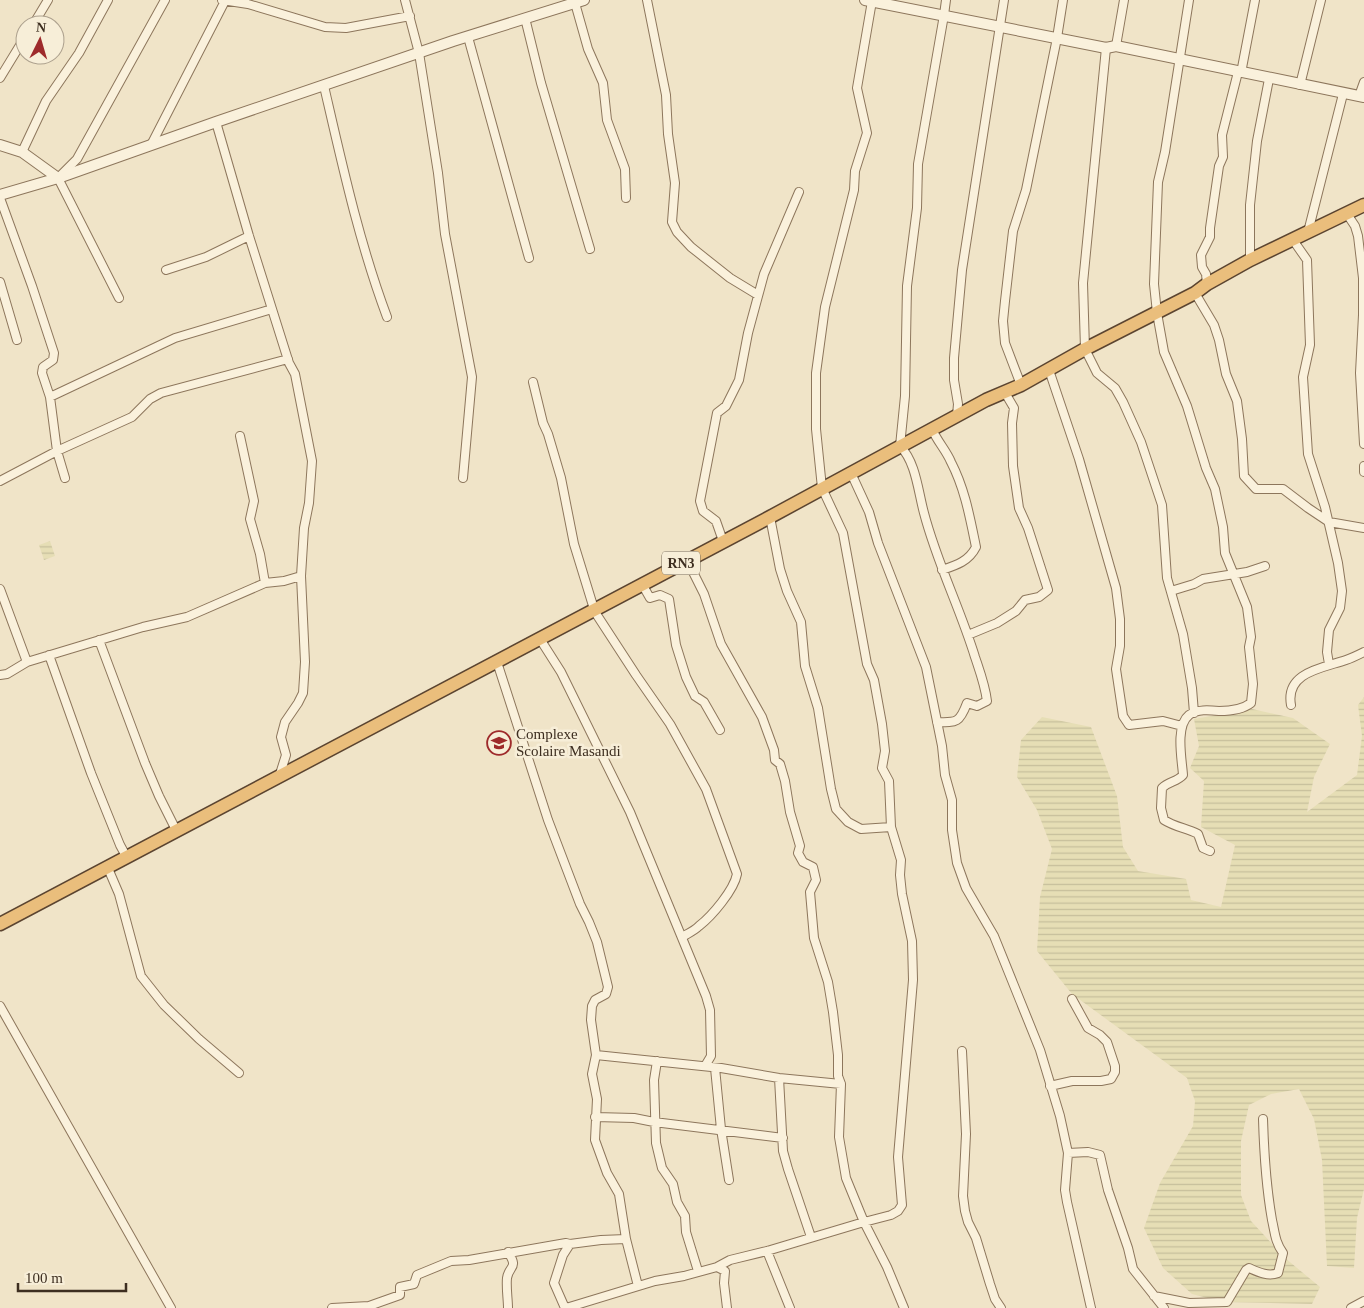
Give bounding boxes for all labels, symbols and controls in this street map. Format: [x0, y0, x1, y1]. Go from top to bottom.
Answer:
north arrow [15, 15, 65, 65]
text: N [35, 20, 47, 35]
road number: RN3 [662, 552, 700, 574]
place label: Complexe Scolaire Masandi [516, 726, 621, 759]
school or university icon: Complexe Scolaire Masandi [486, 730, 512, 756]
scale bar [18, 1260, 125, 1292]
text: 100 m [25, 1270, 63, 1286]

